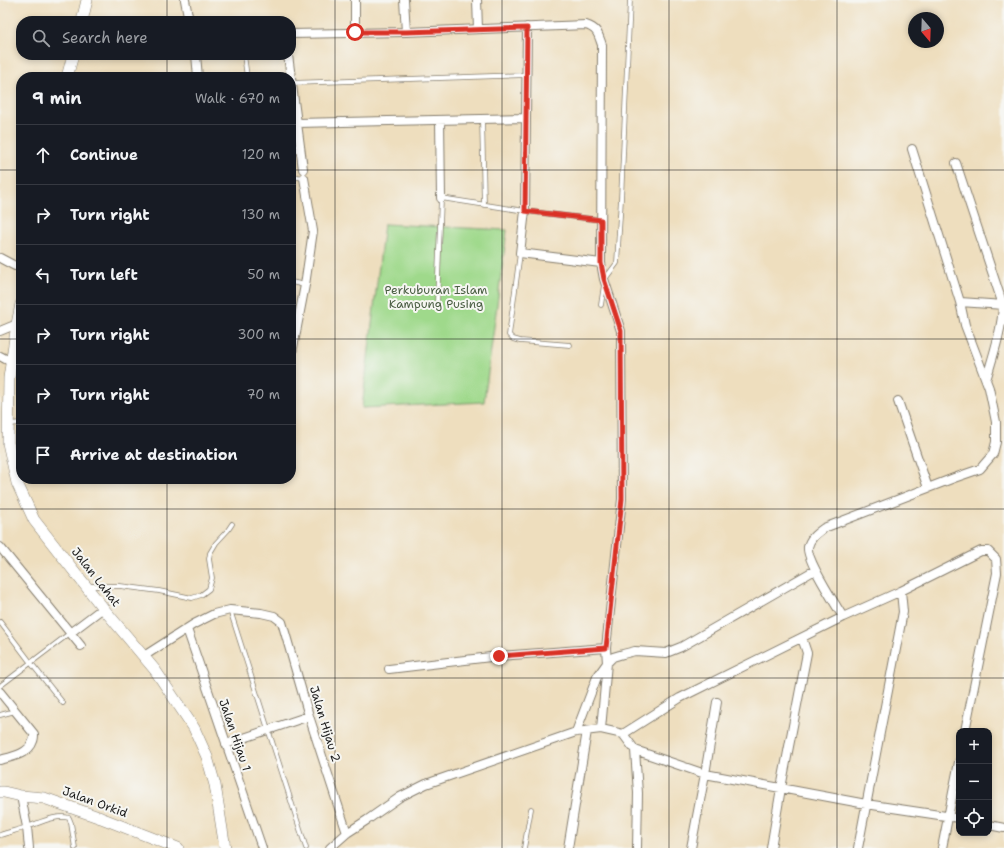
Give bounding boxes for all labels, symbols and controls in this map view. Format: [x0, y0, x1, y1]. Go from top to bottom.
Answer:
north arrow [908, 12, 944, 48]
search box [16, 16, 296, 60]
route start [346, 23, 364, 41]
icon: search [30, 27, 52, 49]
text: Search here [62, 28, 148, 48]
text: 9 min [32, 87, 82, 109]
text: Walk · 670 m [195, 90, 280, 107]
icon: ahead [32, 144, 54, 166]
text: Continue [70, 145, 138, 165]
text: 120 m [242, 146, 280, 163]
icon: right [32, 204, 54, 226]
text: Turn right [70, 205, 150, 225]
text: 130 m [242, 206, 280, 223]
icon: left [32, 264, 54, 286]
text: Turn left [70, 265, 138, 285]
text: 50 m [247, 266, 280, 283]
park label: Perkuburan Islam Kampung Pusing [385, 282, 487, 312]
icon: right [32, 324, 54, 346]
text: Turn right [70, 325, 150, 345]
text: 300 m [237, 326, 280, 343]
icon: right [32, 384, 54, 406]
text: Turn right [70, 385, 150, 405]
text: 70 m [246, 386, 280, 403]
icon: arrive [32, 444, 54, 466]
text: Arrive at destination [70, 445, 238, 465]
street label: Jalan Lahat [68, 544, 124, 610]
route end [490, 647, 508, 665]
street label: Jalan Hijau 2 [306, 684, 344, 764]
street label: Jalan Hijau 1 [215, 697, 255, 773]
map controls [956, 728, 992, 836]
button: + [956, 728, 992, 764]
button: − [956, 764, 992, 800]
street label: Jalan Orkid [60, 783, 130, 821]
button: locate [956, 800, 992, 836]

